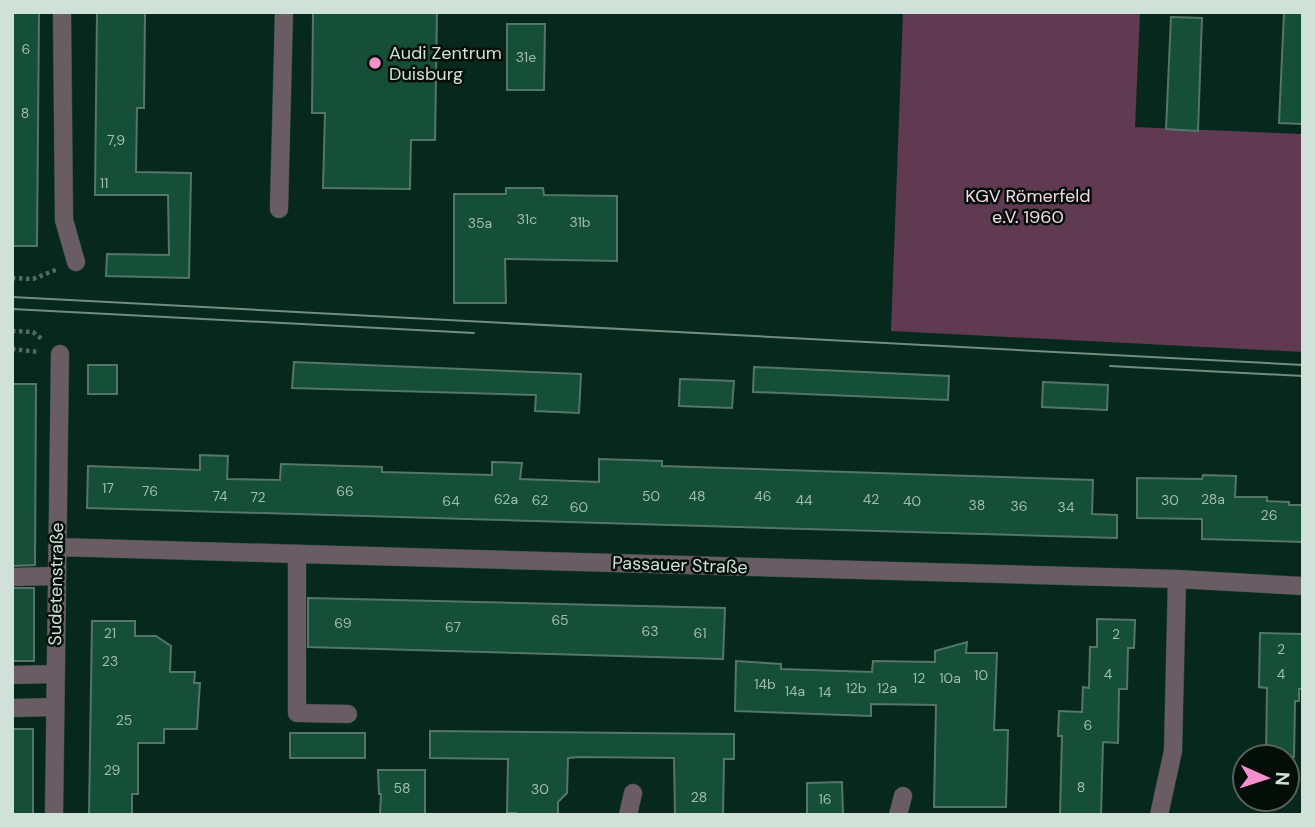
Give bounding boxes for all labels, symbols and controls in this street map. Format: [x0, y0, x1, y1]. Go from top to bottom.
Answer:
house number: 6 [22, 40, 30, 58]
place label: Audi Zentrum Duisburg [389, 41, 502, 86]
house number: 31e [516, 48, 536, 66]
marker: Audi Zentrum Duisburg [367, 55, 383, 71]
house number: 8 [21, 104, 29, 122]
house number: 7,9 [107, 131, 125, 149]
house number: 11 [100, 174, 108, 192]
park label: KGV Römerfeld e.V. 1960 [965, 184, 1091, 229]
house number: 31c [517, 210, 537, 228]
house number: 31b [569, 213, 591, 231]
house number: 35a [468, 214, 492, 232]
house number: 17 [102, 479, 114, 497]
house number: 76 [142, 482, 158, 500]
house number: 66 [336, 482, 354, 500]
house number: 74 [212, 487, 228, 505]
house number: 50 [642, 487, 660, 505]
house number: 48 [688, 487, 706, 505]
house number: 46 [754, 487, 772, 505]
house number: 72 [250, 488, 266, 506]
house number: 62a [494, 490, 518, 508]
house number: 42 [863, 490, 879, 508]
house number: 28a [1201, 490, 1225, 508]
house number: 62 [532, 491, 548, 509]
house number: 44 [796, 491, 813, 509]
house number: 30 [1161, 491, 1179, 509]
house number: 64 [442, 492, 460, 510]
house number: 40 [903, 492, 921, 510]
house number: 38 [969, 496, 985, 514]
house number: 36 [1010, 497, 1028, 515]
house number: 60 [570, 498, 588, 516]
house number: 34 [1058, 498, 1075, 516]
house number: 26 [1261, 506, 1277, 524]
street label: Sudetenstraße [43, 522, 69, 646]
street label: Passauer Straße [612, 551, 748, 579]
house number: 65 [551, 611, 569, 629]
house number: 69 [334, 614, 352, 632]
house number: 67 [445, 618, 461, 636]
house number: 63 [641, 622, 659, 640]
house number: 21 [104, 624, 116, 642]
house number: 61 [693, 624, 707, 642]
house number: 2 [1112, 625, 1120, 643]
house number: 2 [1277, 640, 1285, 658]
house number: 23 [102, 652, 118, 670]
house number: 4 [1104, 665, 1113, 683]
house number: 4 [1277, 665, 1286, 683]
house number: 10 [974, 666, 988, 684]
house number: 12 [913, 669, 925, 687]
house number: 10a [939, 669, 961, 687]
house number: 14b [754, 675, 776, 693]
house number: 12b [845, 679, 867, 697]
house number: 12a [877, 679, 897, 697]
house number: 14a [785, 682, 805, 700]
house number: 14 [819, 683, 832, 701]
house number: 25 [116, 711, 132, 729]
house number: 6 [1084, 716, 1092, 734]
north arrow [1231, 743, 1301, 813]
house number: 29 [104, 761, 121, 779]
text: N [1270, 771, 1295, 786]
house number: 8 [1077, 778, 1085, 796]
house number: 58 [393, 779, 411, 797]
house number: 30 [531, 780, 549, 798]
house number: 28 [691, 788, 707, 806]
house number: 16 [818, 790, 832, 808]

